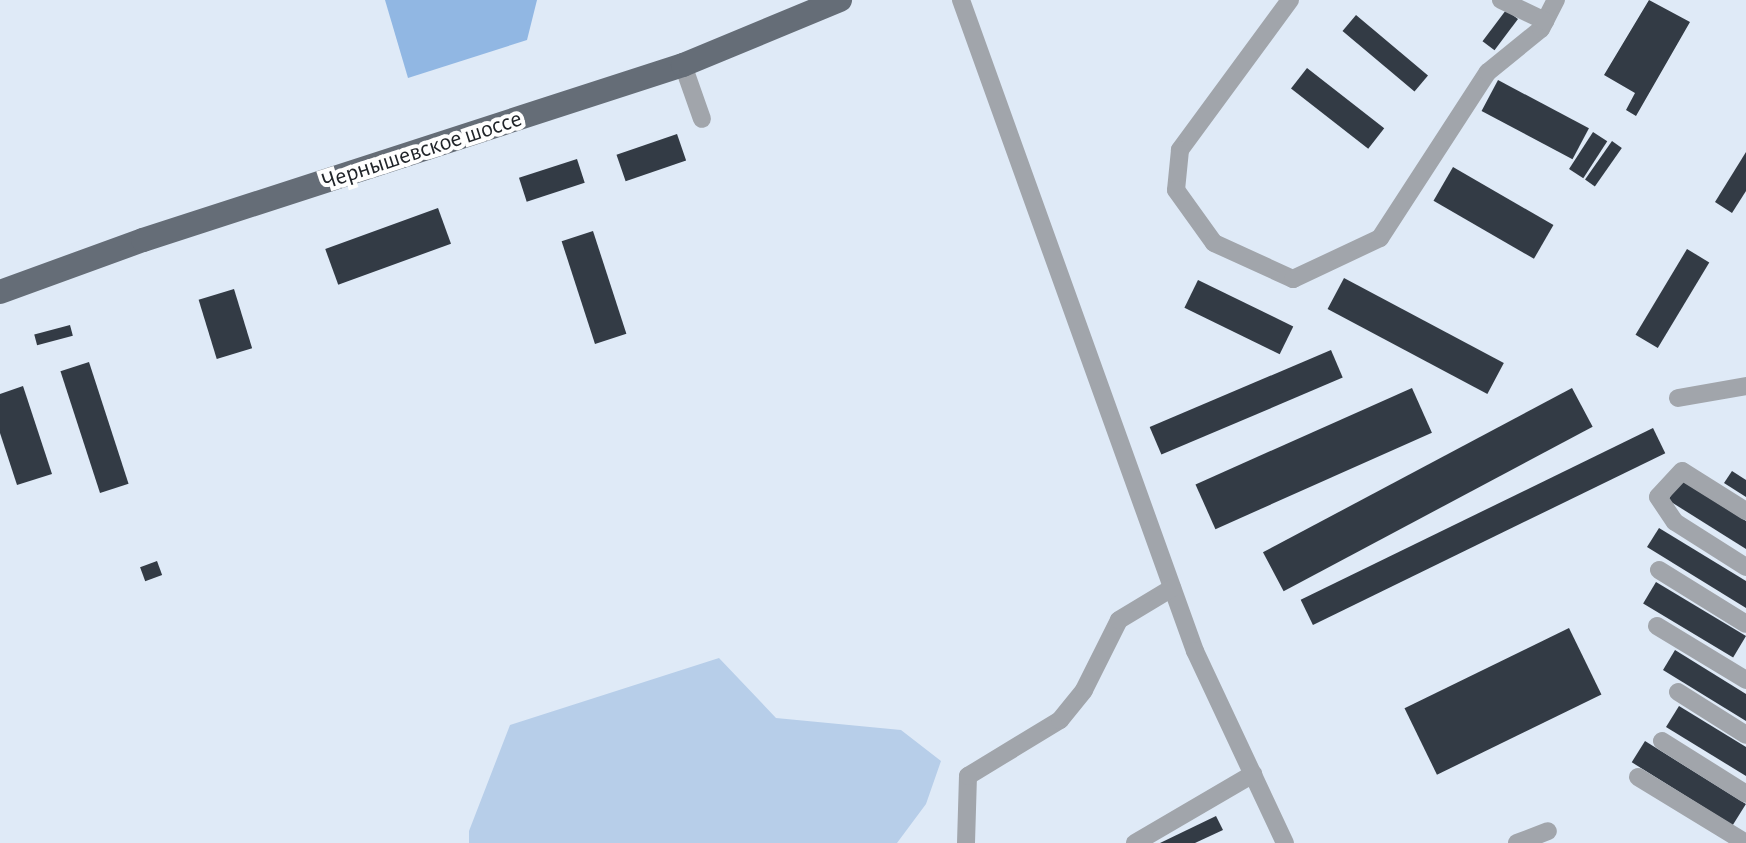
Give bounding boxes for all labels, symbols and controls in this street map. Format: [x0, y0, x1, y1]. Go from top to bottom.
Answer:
street label: Чернышевское шоссе [318, 105, 526, 197]

